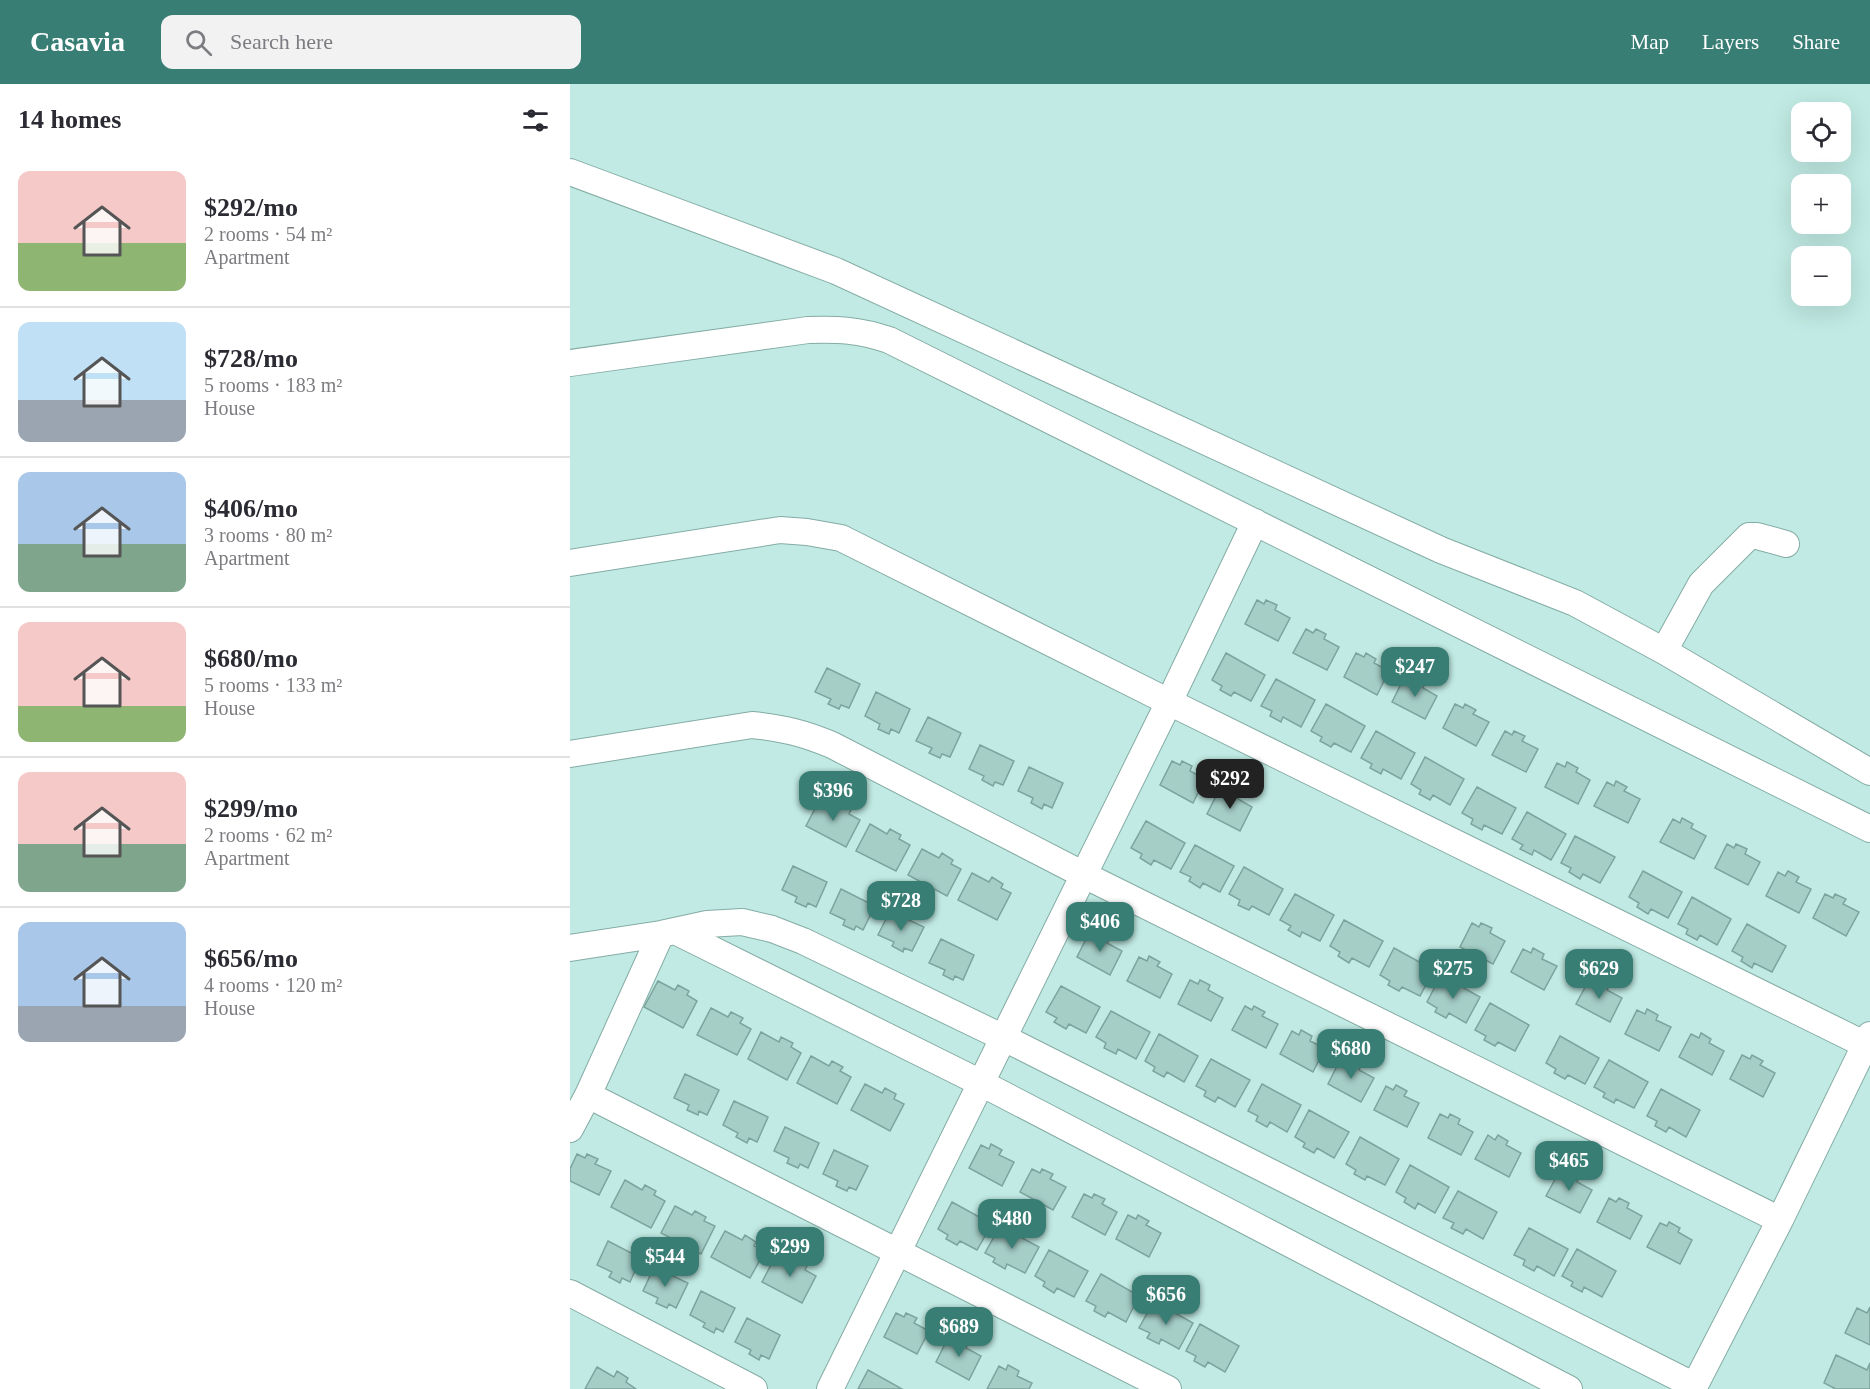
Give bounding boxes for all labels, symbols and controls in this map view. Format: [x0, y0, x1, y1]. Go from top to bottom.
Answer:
search box [161, 15, 581, 69]
text: Casavia [30, 26, 125, 57]
icon: search [182, 26, 215, 59]
text: Search here [230, 29, 333, 54]
text: Map [1631, 30, 1669, 54]
text: Layers [1702, 30, 1759, 54]
text: Share [1792, 30, 1840, 54]
map controls [1791, 102, 1851, 306]
button: locate [1791, 102, 1851, 162]
icon: filters [519, 104, 552, 137]
text: 14 homes [18, 105, 121, 134]
button: + [1791, 174, 1851, 234]
text: $292/mo [204, 193, 298, 222]
icon: home [66, 195, 138, 267]
text: 2 rooms · 54 m² [204, 223, 332, 245]
text: Apartment [204, 246, 290, 268]
button: − [1791, 246, 1851, 306]
text: $728/mo [204, 344, 298, 373]
icon: home [66, 346, 138, 418]
text: 5 rooms · 183 m² [204, 374, 342, 396]
text: House [204, 397, 255, 419]
text: $406/mo [204, 494, 298, 523]
icon: home [66, 496, 138, 568]
text: 3 rooms · 80 m² [204, 524, 332, 546]
text: Apartment [204, 547, 290, 569]
text: $680/mo [204, 644, 298, 673]
icon: home [66, 646, 138, 718]
pin: $247 [1379, 647, 1451, 698]
text: $247 [1395, 655, 1435, 677]
text: 5 rooms · 133 m² [204, 674, 342, 696]
text: House [204, 697, 255, 719]
pin: $292 [1194, 759, 1266, 810]
text: $292 [1210, 767, 1250, 789]
pin: $396 [797, 771, 869, 822]
text: $396 [813, 779, 853, 801]
text: $299/mo [204, 794, 298, 823]
icon: home [66, 796, 138, 868]
text: 2 rooms · 62 m² [204, 824, 332, 846]
text: Apartment [204, 847, 290, 869]
pin: $728 [865, 881, 937, 932]
text: $728 [881, 889, 921, 911]
pin: $406 [1064, 902, 1136, 953]
text: $406 [1080, 910, 1120, 932]
text: $656/mo [204, 944, 298, 973]
icon: home [66, 946, 138, 1018]
pin: $275 [1417, 949, 1489, 1000]
pin: $629 [1563, 949, 1635, 1000]
text: $275 [1433, 957, 1473, 979]
text: $629 [1579, 957, 1619, 979]
text: 4 rooms · 120 m² [204, 974, 342, 996]
text: House [204, 997, 255, 1019]
pin: $680 [1315, 1029, 1387, 1080]
text: $680 [1331, 1037, 1371, 1059]
pin: $465 [1533, 1141, 1605, 1192]
text: $465 [1549, 1149, 1589, 1171]
pin: $480 [976, 1199, 1048, 1250]
text: $480 [992, 1207, 1032, 1229]
pin: $299 [754, 1227, 826, 1278]
text: $299 [770, 1235, 810, 1257]
pin: $544 [629, 1237, 701, 1288]
text: $544 [645, 1245, 685, 1267]
pin: $656 [1130, 1275, 1202, 1326]
text: $656 [1146, 1283, 1186, 1305]
pin: $689 [923, 1307, 995, 1358]
text: $689 [939, 1315, 979, 1337]

